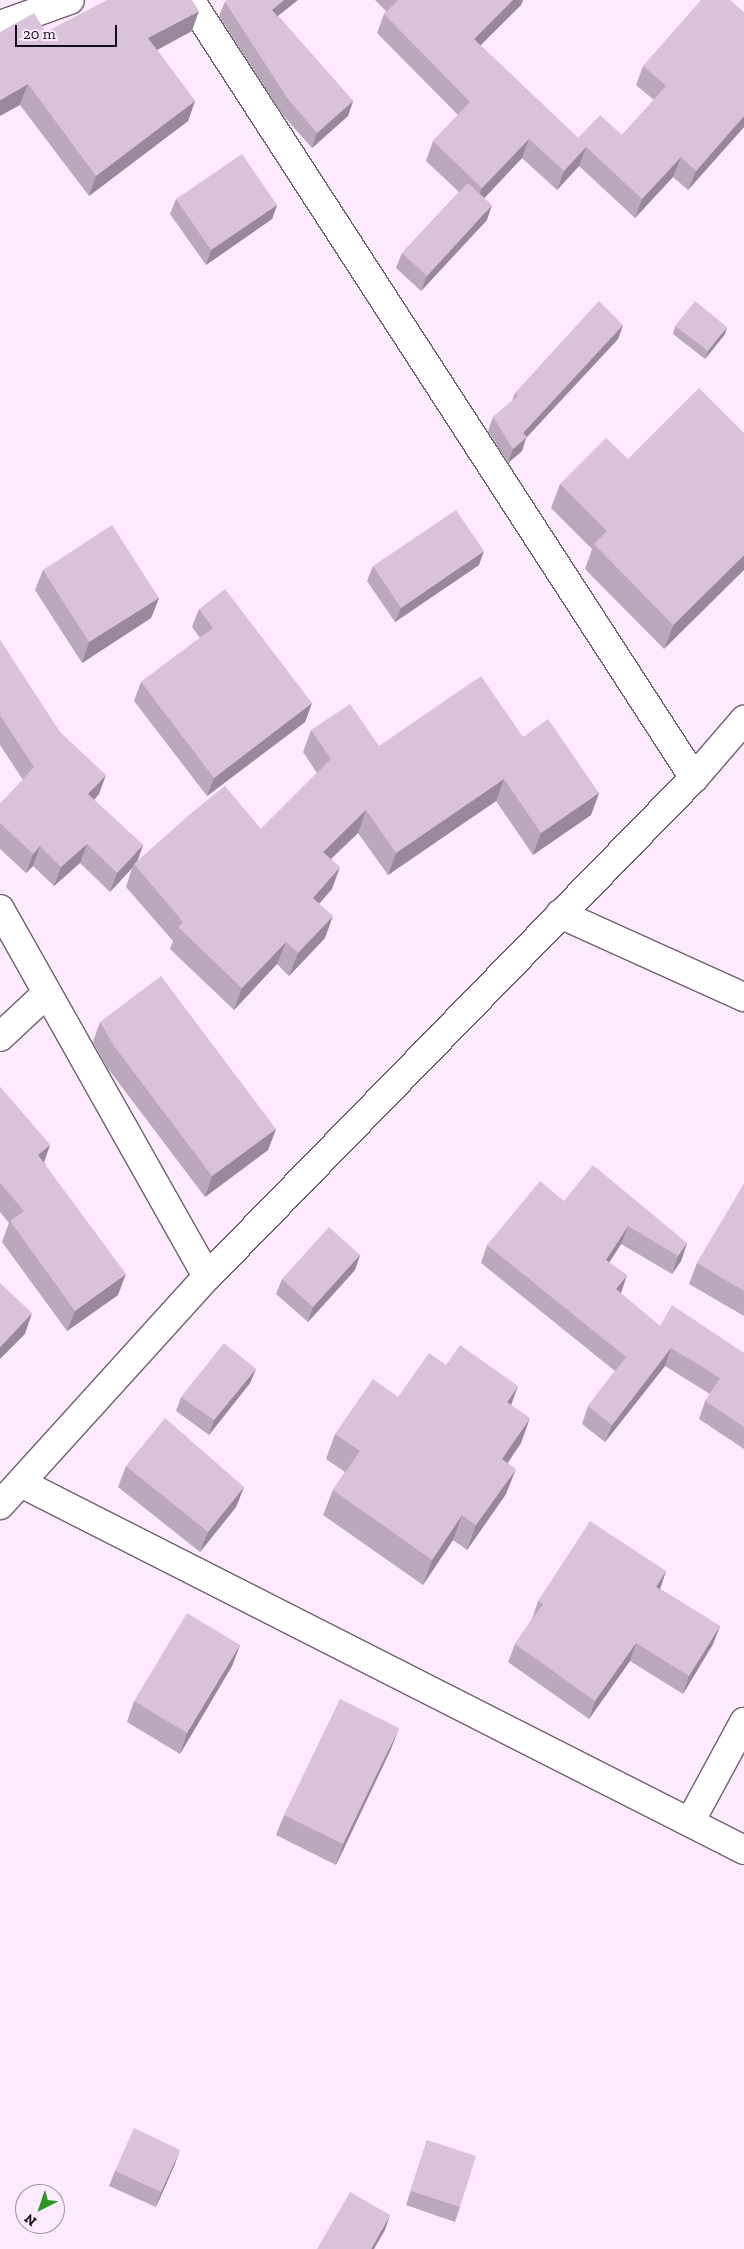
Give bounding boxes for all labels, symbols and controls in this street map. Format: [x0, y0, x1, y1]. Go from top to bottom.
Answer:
scale bar [18, 15, 120, 47]
text: 20 m [23, 25, 56, 43]
north arrow [15, 2184, 65, 2234]
text: N [21, 2210, 40, 2230]

